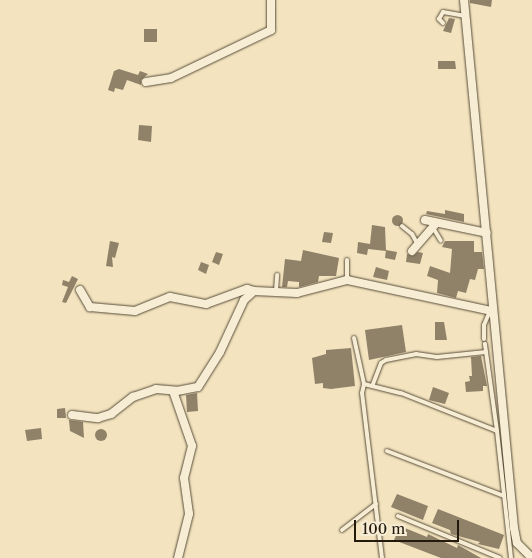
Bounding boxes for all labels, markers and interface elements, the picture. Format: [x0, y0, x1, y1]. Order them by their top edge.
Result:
scale bar [357, 510, 462, 542]
text: 100 m [362, 519, 405, 538]

